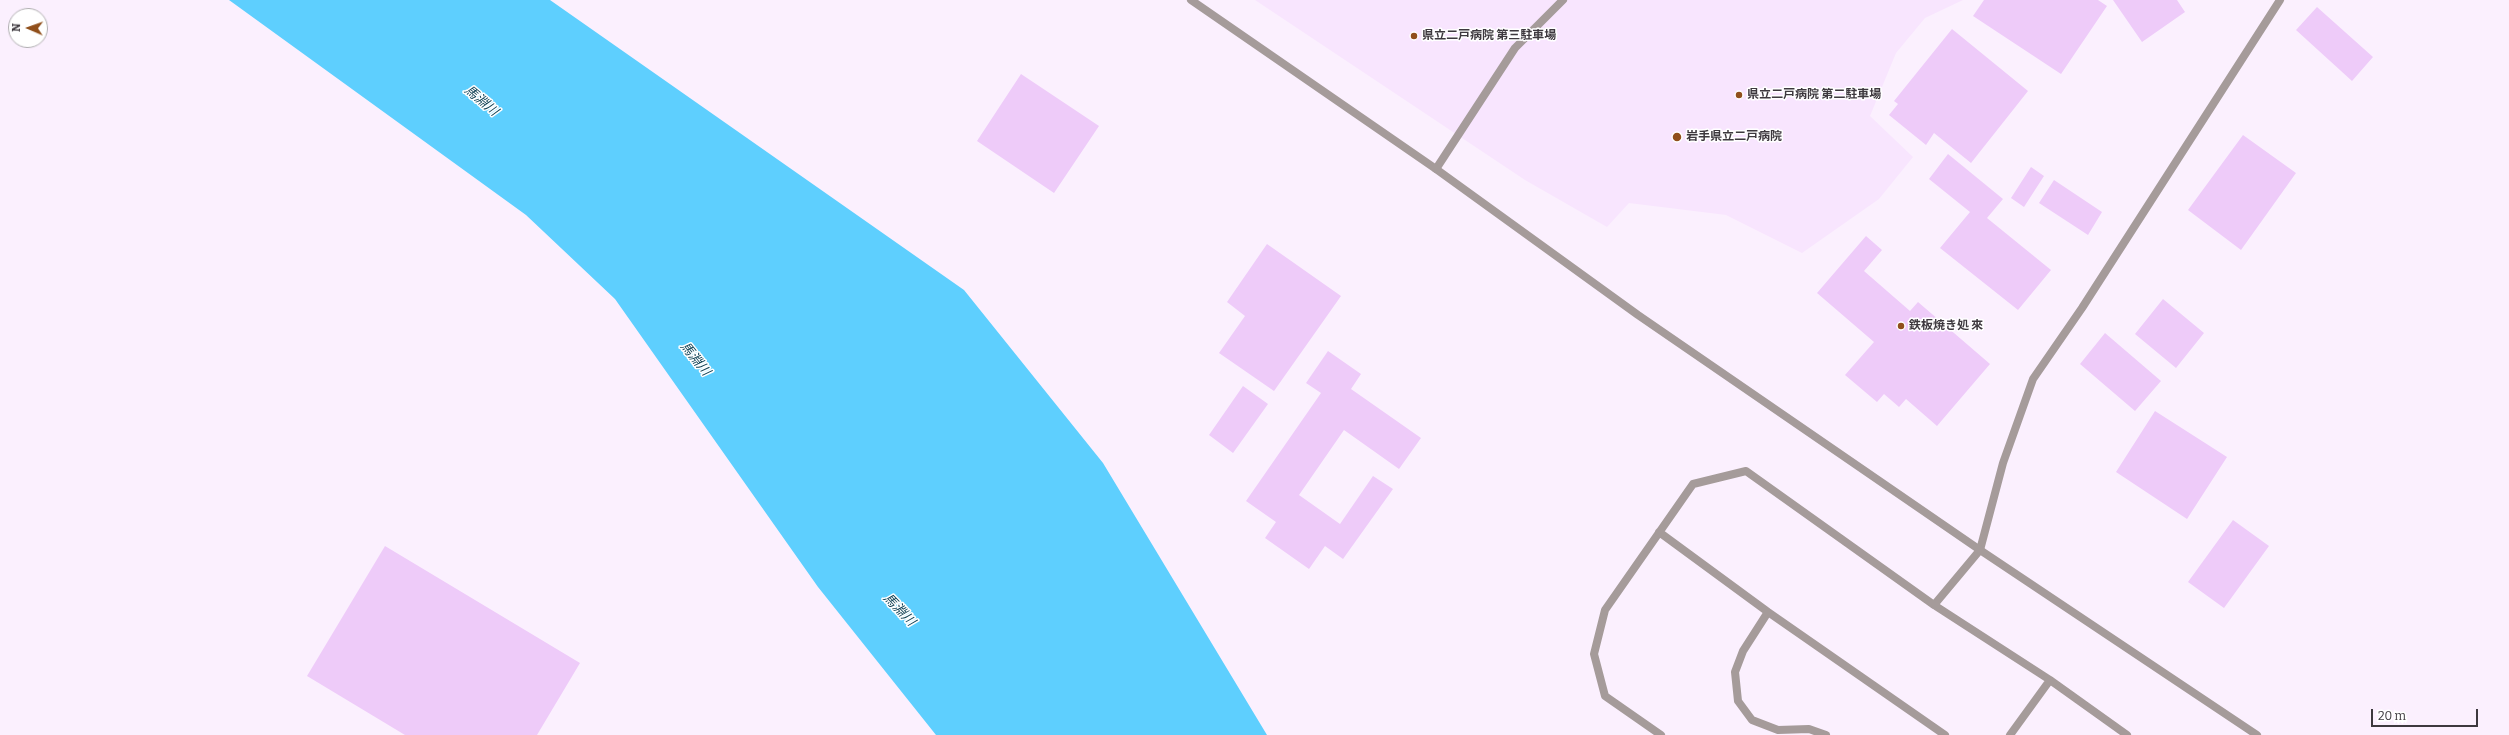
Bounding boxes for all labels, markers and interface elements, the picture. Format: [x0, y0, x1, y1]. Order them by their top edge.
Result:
north arrow [8, 8, 48, 48]
text: N [10, 23, 23, 32]
place label: 県立二戸病院 第三駐車場 [1422, 29, 1556, 43]
marker: 県立二戸病院 第三駐車場 [1409, 31, 1419, 41]
water label: 馬淵川 [461, 82, 501, 120]
place label: 県立二戸病院 第二駐車場 [1747, 88, 1881, 102]
marker: 県立二戸病院 第二駐車場 [1734, 90, 1744, 100]
place label: 岩手県立二戸病院 [1686, 130, 1782, 144]
marker: 岩手県立二戸病院 [1671, 131, 1683, 143]
place label: 鉄板焼き処 來 [1909, 319, 1983, 333]
marker: 鉄板焼き処 來 [1896, 321, 1906, 331]
water label: 馬淵川 [677, 339, 713, 379]
water label: 馬淵川 [880, 591, 918, 629]
scale bar [2373, 701, 2480, 727]
text: 20 m [2378, 709, 2406, 723]

